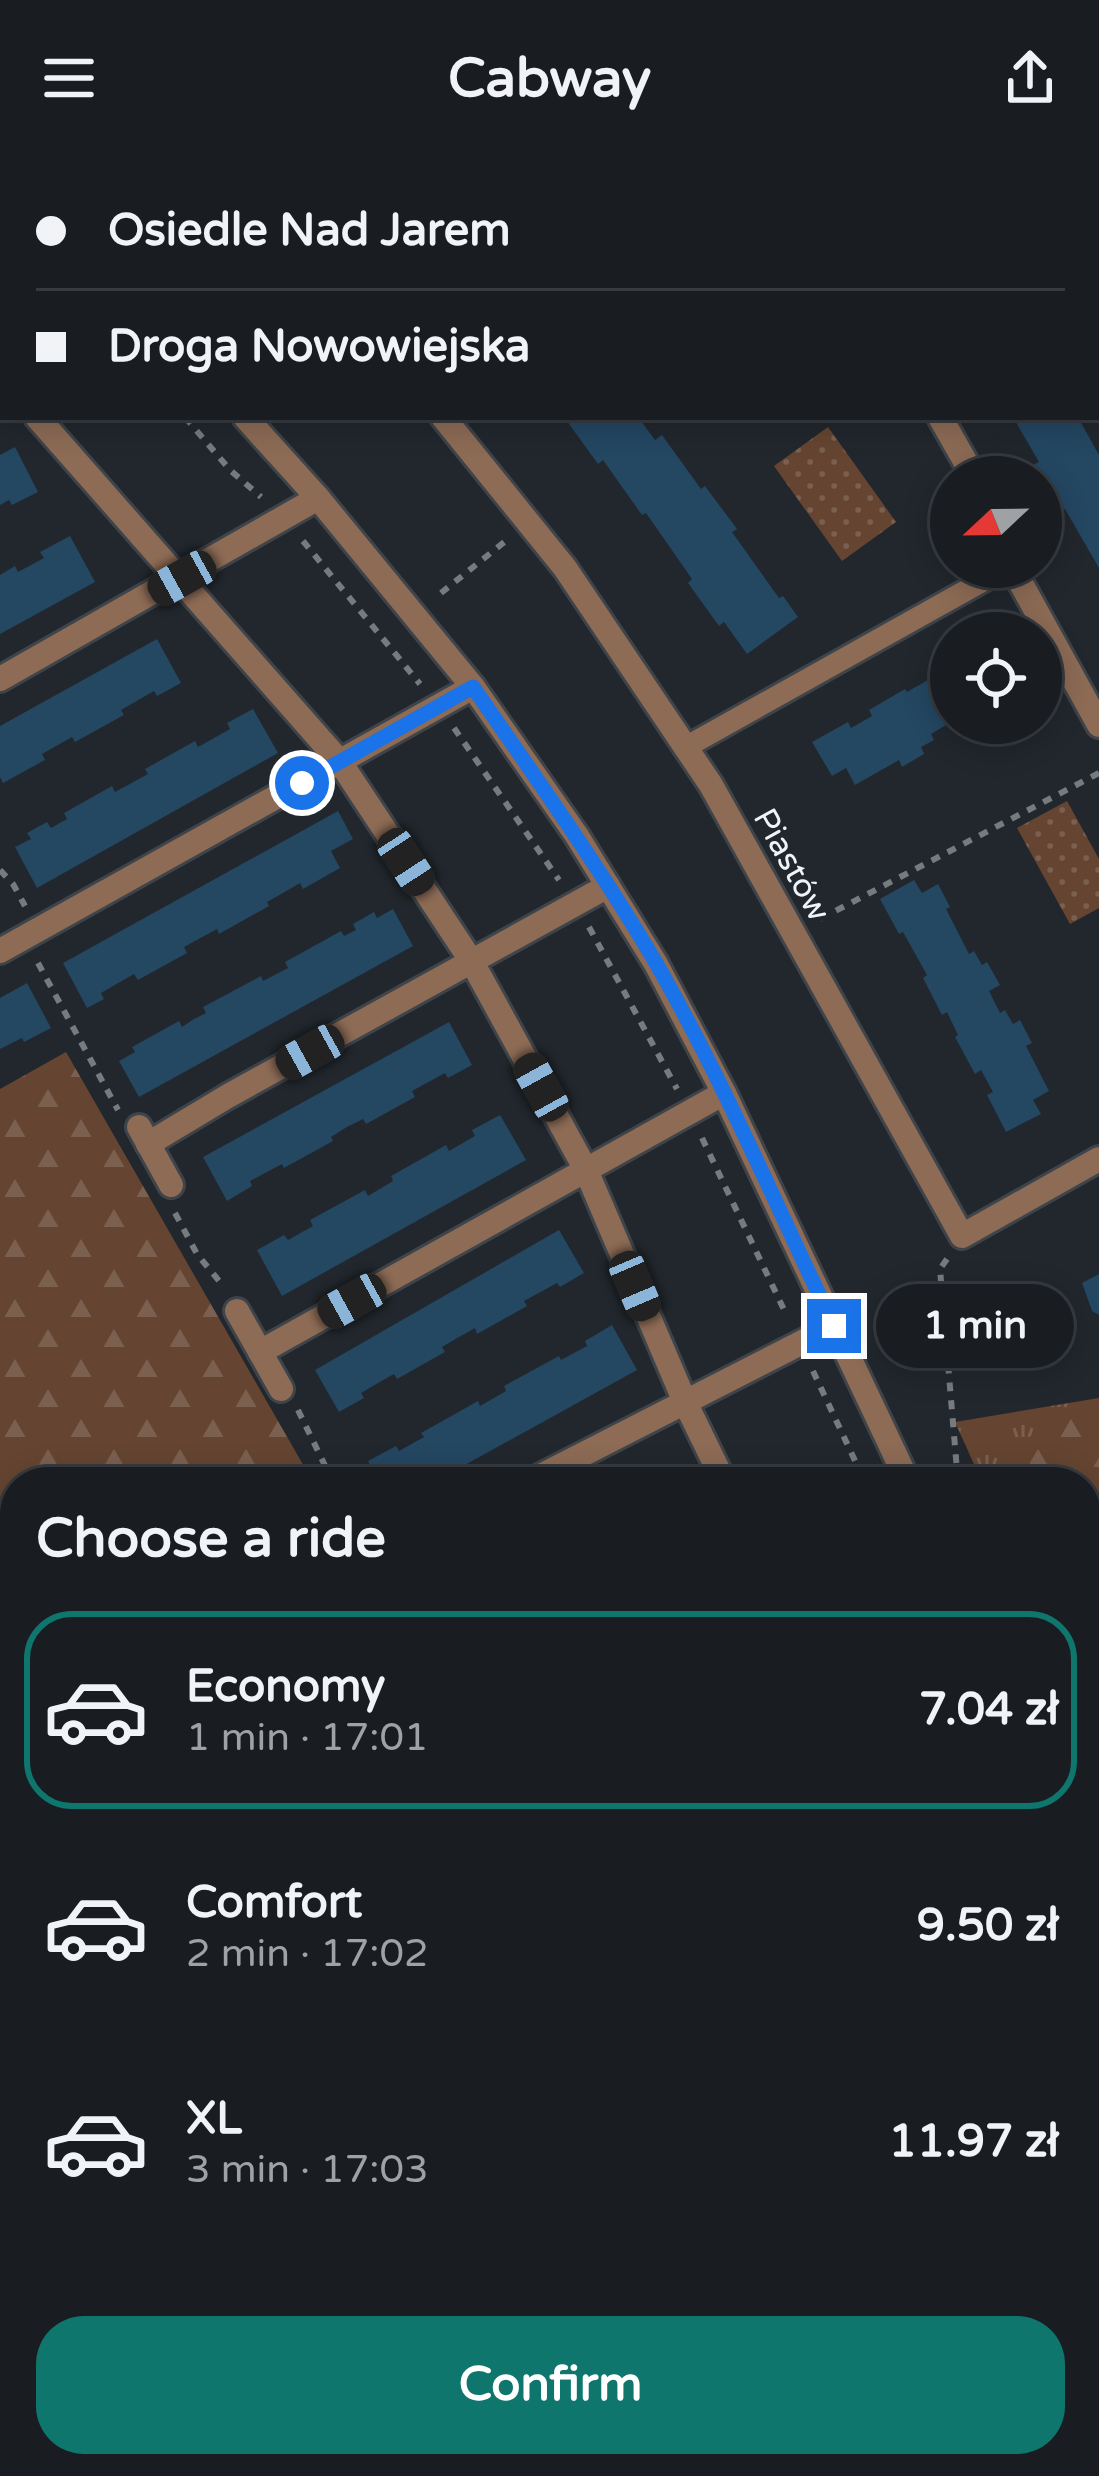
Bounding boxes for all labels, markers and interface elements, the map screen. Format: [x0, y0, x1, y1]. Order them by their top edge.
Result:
icon: menu [36, 45, 102, 111]
icon: share [997, 45, 1063, 111]
text: Cabway [448, 46, 651, 111]
text: Osiedle Nad Jarem [108, 204, 510, 258]
text: Droga Nowowiejska [108, 320, 530, 374]
north arrow [930, 456, 1062, 588]
map controls [930, 456, 1062, 744]
car [142, 545, 222, 611]
button: locate [930, 612, 1062, 744]
route start [275, 756, 329, 810]
street label: Piastów [745, 802, 838, 928]
car [371, 822, 441, 902]
car [270, 1019, 350, 1085]
car [508, 1047, 574, 1127]
car [604, 1246, 666, 1326]
car [312, 1268, 392, 1334]
callout: 1 min [876, 1284, 1074, 1368]
route end [807, 1299, 861, 1353]
text: 1 min [923, 1302, 1027, 1349]
text: Choose a ride [36, 1506, 386, 1571]
icon: car [42, 1656, 150, 1764]
text: Economy [186, 1660, 385, 1714]
text: 7.04 zł [919, 1683, 1059, 1737]
text: 1 min · 17:01 [186, 1714, 428, 1761]
icon: car [42, 1872, 150, 1980]
text: Comfort [186, 1876, 362, 1930]
text: 9.50 zł [917, 1899, 1059, 1953]
text: 2 min · 17:02 [186, 1930, 428, 1977]
icon: car [42, 2088, 150, 2196]
text: XL [186, 2092, 242, 2146]
text: 11.97 zł [888, 2115, 1059, 2169]
text: 3 min · 17:03 [186, 2146, 428, 2193]
button: Confirm [36, 2316, 1065, 2454]

